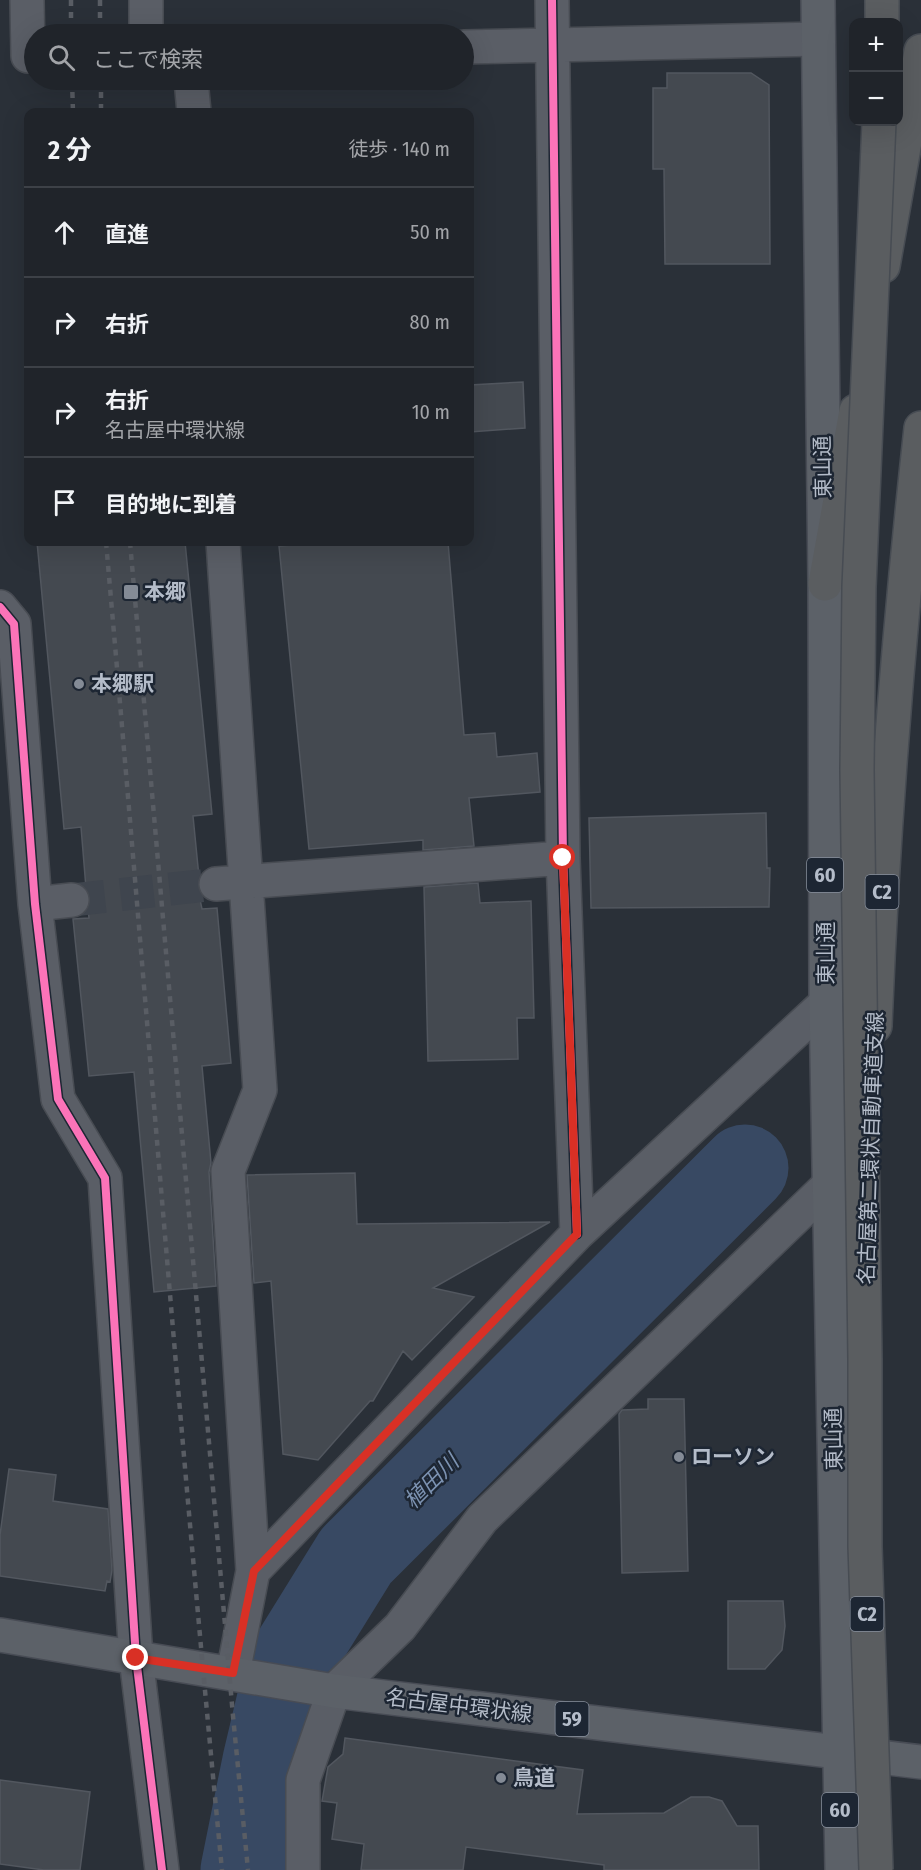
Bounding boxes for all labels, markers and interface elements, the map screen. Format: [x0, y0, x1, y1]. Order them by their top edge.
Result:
map controls [849, 18, 903, 126]
button: + [849, 18, 903, 72]
search box [24, 24, 474, 90]
icon: search [45, 41, 78, 74]
text: ここで検索 [93, 46, 203, 73]
button: − [849, 72, 903, 126]
text: 2 分 [48, 135, 91, 166]
text: 徒歩 · 140 m [348, 137, 450, 161]
icon: ahead [48, 216, 81, 249]
text: 50 m [410, 220, 450, 244]
text: 直進 [105, 221, 149, 248]
icon: right [48, 306, 81, 339]
text: 80 m [410, 310, 450, 334]
text: 右折 [105, 311, 149, 338]
text: 右折 [105, 387, 149, 414]
icon: right [48, 396, 81, 429]
text: 10 m [412, 400, 450, 424]
text: 名古屋中環状線 [105, 418, 245, 442]
street label: 東山通 [809, 435, 837, 499]
icon: arrive [48, 486, 81, 519]
text: 目的地に到着 [105, 491, 237, 518]
place label: 本郷 [144, 579, 186, 605]
marker: 本郷 [122, 583, 140, 601]
place label: 本郷駅 [91, 671, 154, 697]
marker: 本郷駅 [72, 677, 86, 691]
route start [549, 844, 575, 870]
road number: 60 [807, 858, 843, 892]
road number: C2 [866, 875, 898, 909]
street label: 東山通 [813, 922, 839, 985]
street label: 名古屋第二環状自動車道支線 [853, 1011, 889, 1285]
street label: 東山通 [820, 1407, 848, 1471]
place label: ローソン [691, 1444, 775, 1470]
water label: 植田川 [398, 1447, 466, 1514]
marker: ローソン [672, 1450, 686, 1464]
road number: C2 [850, 1597, 884, 1631]
route end [122, 1644, 148, 1670]
street label: 名古屋中環状線 [384, 1684, 534, 1728]
road number: 59 [556, 1702, 588, 1736]
place label: 鳥道 [513, 1765, 555, 1791]
marker: 鳥道 [494, 1771, 508, 1785]
road number: 60 [822, 1793, 858, 1827]

